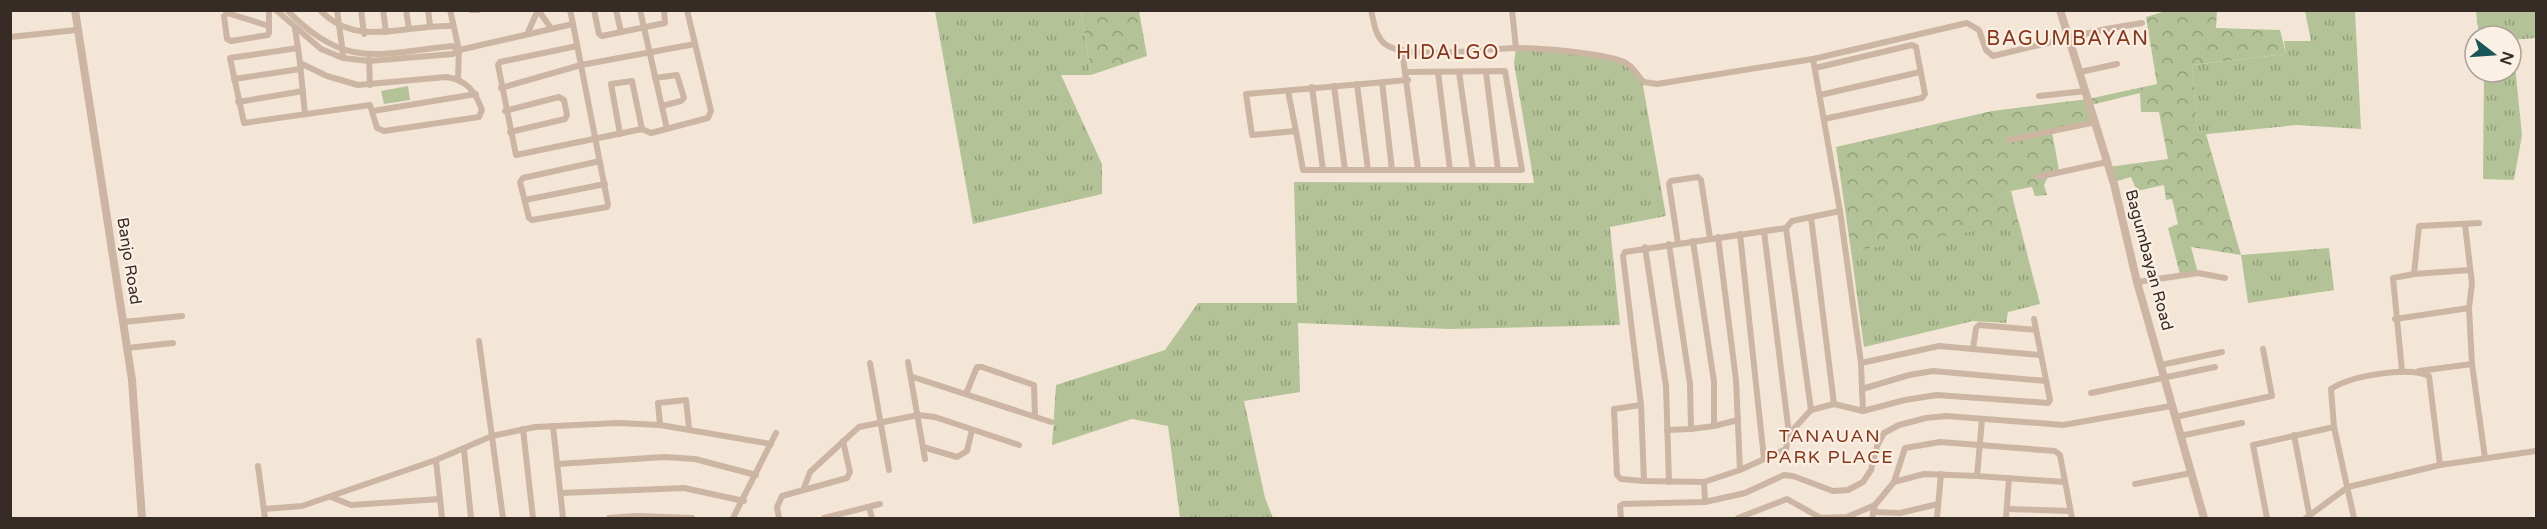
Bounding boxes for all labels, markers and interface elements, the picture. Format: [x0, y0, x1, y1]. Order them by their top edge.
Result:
north arrow [2463, 24, 2523, 84]
district label: BAGUMBAYAN [1986, 27, 2150, 51]
district label: HIDALGO [1396, 41, 1500, 65]
text: N [2495, 49, 2518, 67]
street label: Bagumbayan Road [2121, 187, 2177, 333]
street label: Banjo Road [112, 216, 146, 306]
district label: TANAUAN PARK PLACE [1766, 425, 1894, 468]

